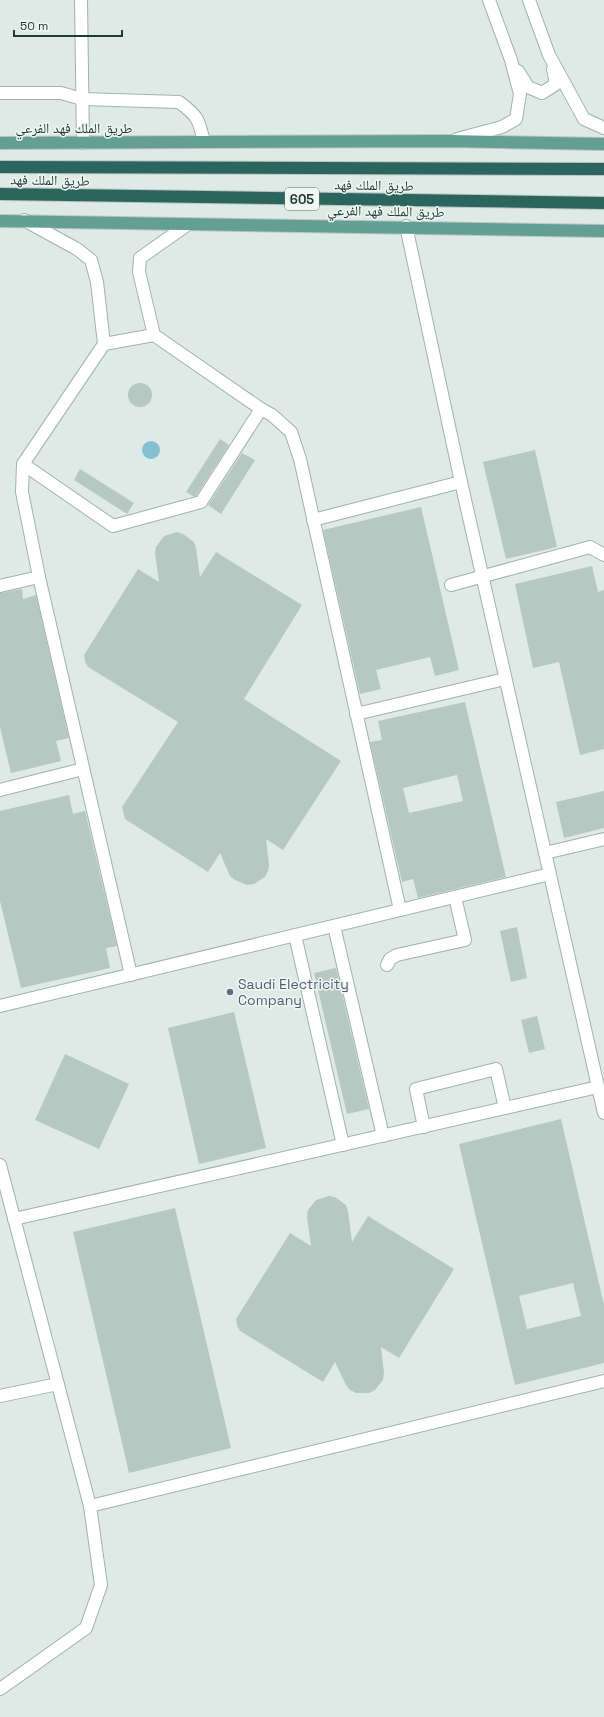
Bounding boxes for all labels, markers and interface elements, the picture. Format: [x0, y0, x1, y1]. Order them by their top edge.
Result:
scale bar [14, 12, 122, 38]
text: 50 m [20, 18, 48, 34]
street label: طريق الملك فهد الفرعي [15, 119, 133, 140]
street label: طريق الملك فهد [10, 170, 90, 191]
street label: طريق الملك فهد [334, 175, 414, 196]
road number: 605 [285, 188, 319, 210]
street label: طريق الملك فهد الفرعي [327, 201, 445, 224]
place label: Saudi Electricity Company [238, 975, 349, 1009]
marker: Saudi Electricity Company [225, 987, 235, 997]

